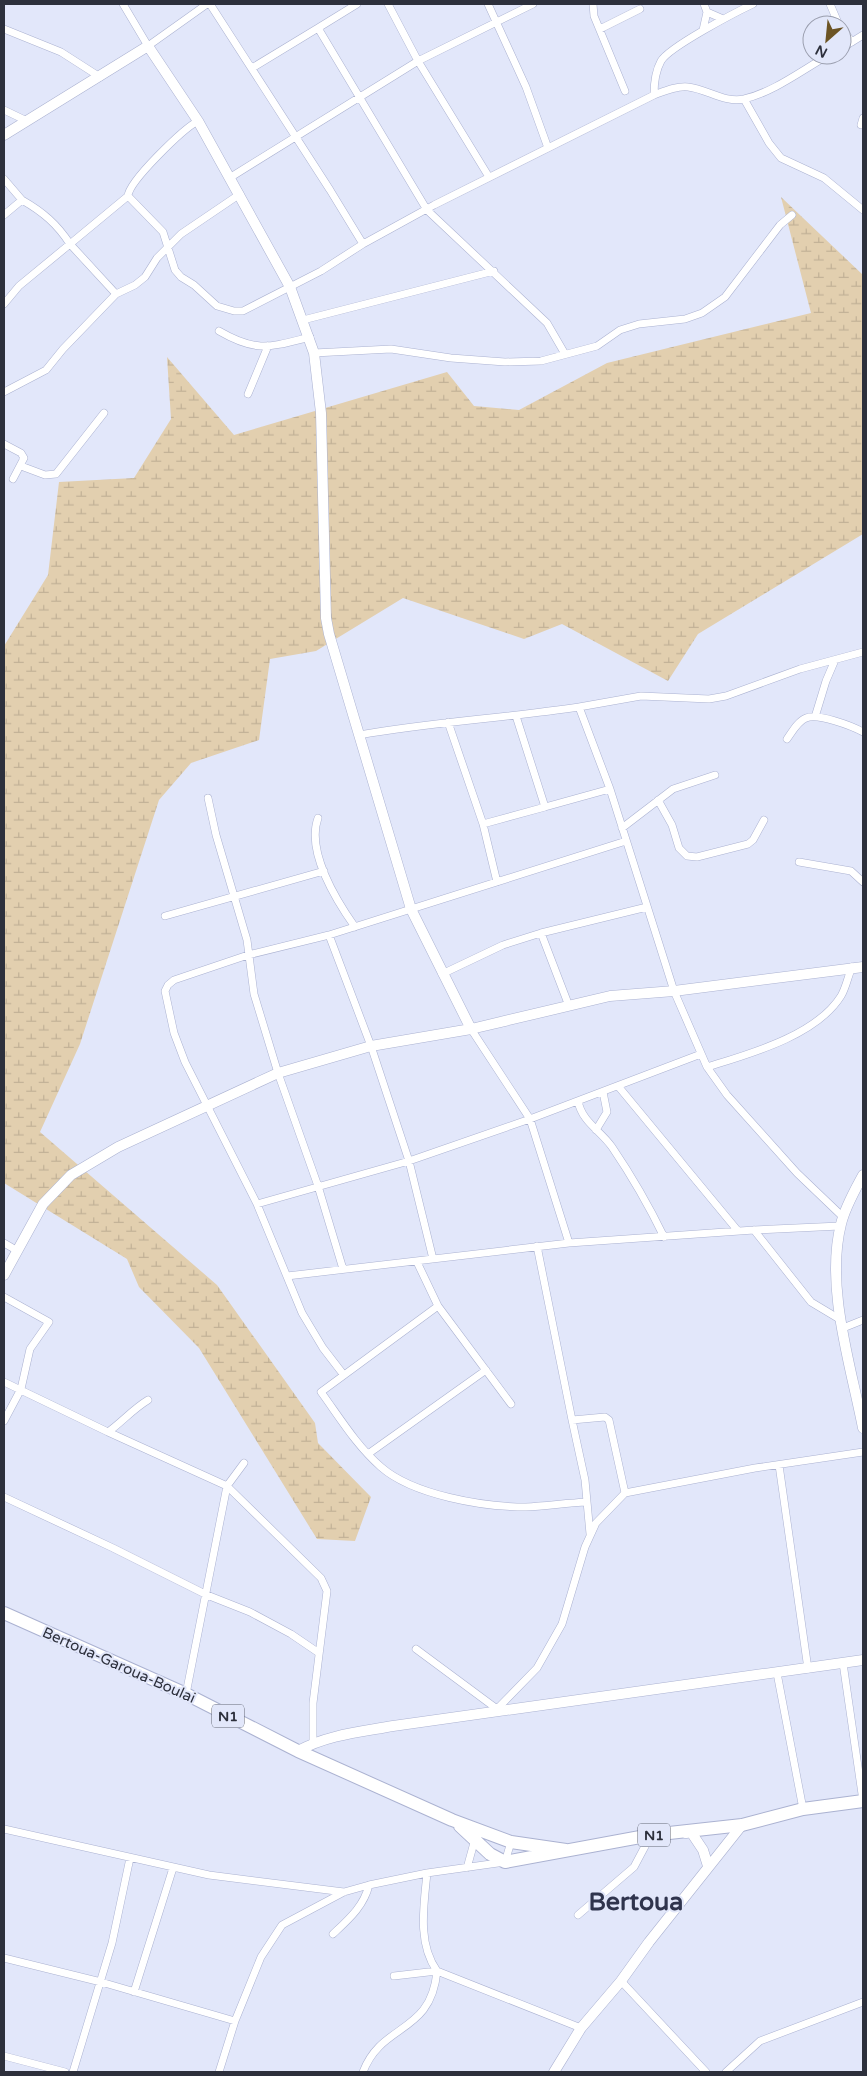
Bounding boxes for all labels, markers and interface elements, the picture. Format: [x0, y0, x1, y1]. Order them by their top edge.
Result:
north arrow [802, 15, 852, 65]
text: N [812, 41, 830, 61]
street label: Bertoua-Garoua-Boulai [40, 1623, 198, 1707]
road number: N1 [212, 1704, 244, 1728]
road number: N1 [638, 1824, 670, 1846]
district label: Bertoua [589, 1887, 683, 1917]

